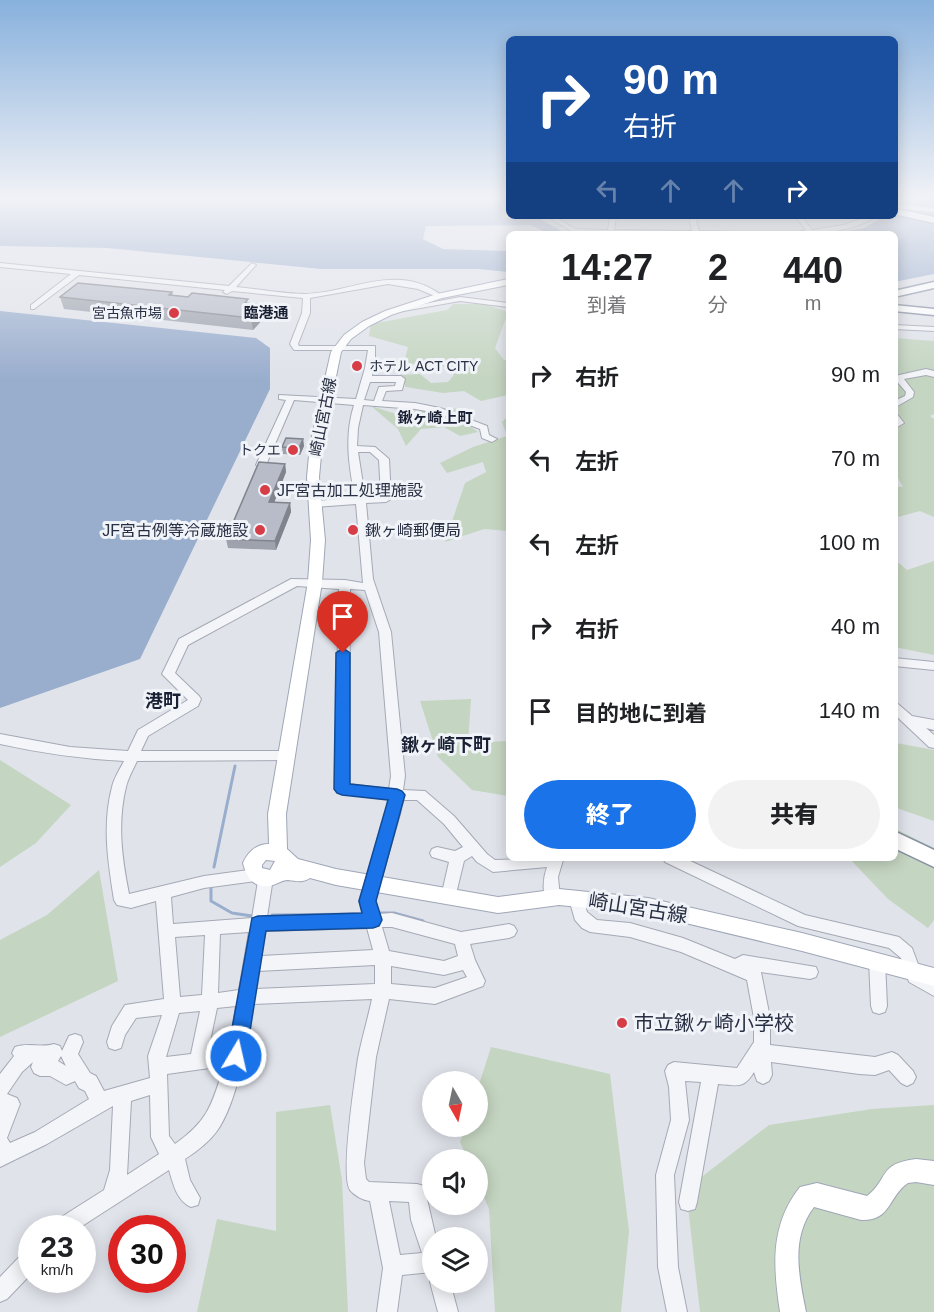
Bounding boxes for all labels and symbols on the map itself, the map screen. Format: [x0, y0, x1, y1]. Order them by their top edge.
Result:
district label: 臨港通 [243, 304, 289, 321]
place label: 宮古魚市場 [92, 305, 162, 321]
marker: 宮古魚市場 [167, 306, 181, 320]
place label: ホテル ACT CITY [369, 358, 479, 374]
marker: ホテル ACT CITY [350, 359, 364, 373]
street label: 崎山宮古線 [307, 376, 339, 458]
district label: 鍬ヶ崎上町 [397, 409, 473, 426]
place label: トクエ [239, 442, 281, 458]
marker: トクエ [286, 443, 300, 457]
place label: JF宮古加工処理施設 [277, 482, 423, 499]
marker: JF宮古加工処理施設 [258, 483, 272, 497]
place label: JF宮古例等冷蔵施設 [102, 522, 248, 539]
place label: 鍬ヶ崎郵便局 [365, 522, 461, 539]
marker: JF宮古例等冷蔵施設 [253, 523, 267, 537]
marker: 鍬ヶ崎郵便局 [346, 523, 360, 537]
pin [317, 591, 368, 653]
district label: 港町 [145, 691, 181, 711]
district label: 鍬ヶ崎下町 [401, 735, 491, 755]
street label: 崎山宮古線 [587, 889, 689, 927]
place label: 市立鍬ヶ崎小学校 [634, 1012, 794, 1034]
marker: 市立鍬ヶ崎小学校 [615, 1016, 629, 1030]
position arrow [204, 1024, 268, 1088]
north arrow [422, 1071, 488, 1137]
speed limit sign: 30 [108, 1215, 186, 1293]

